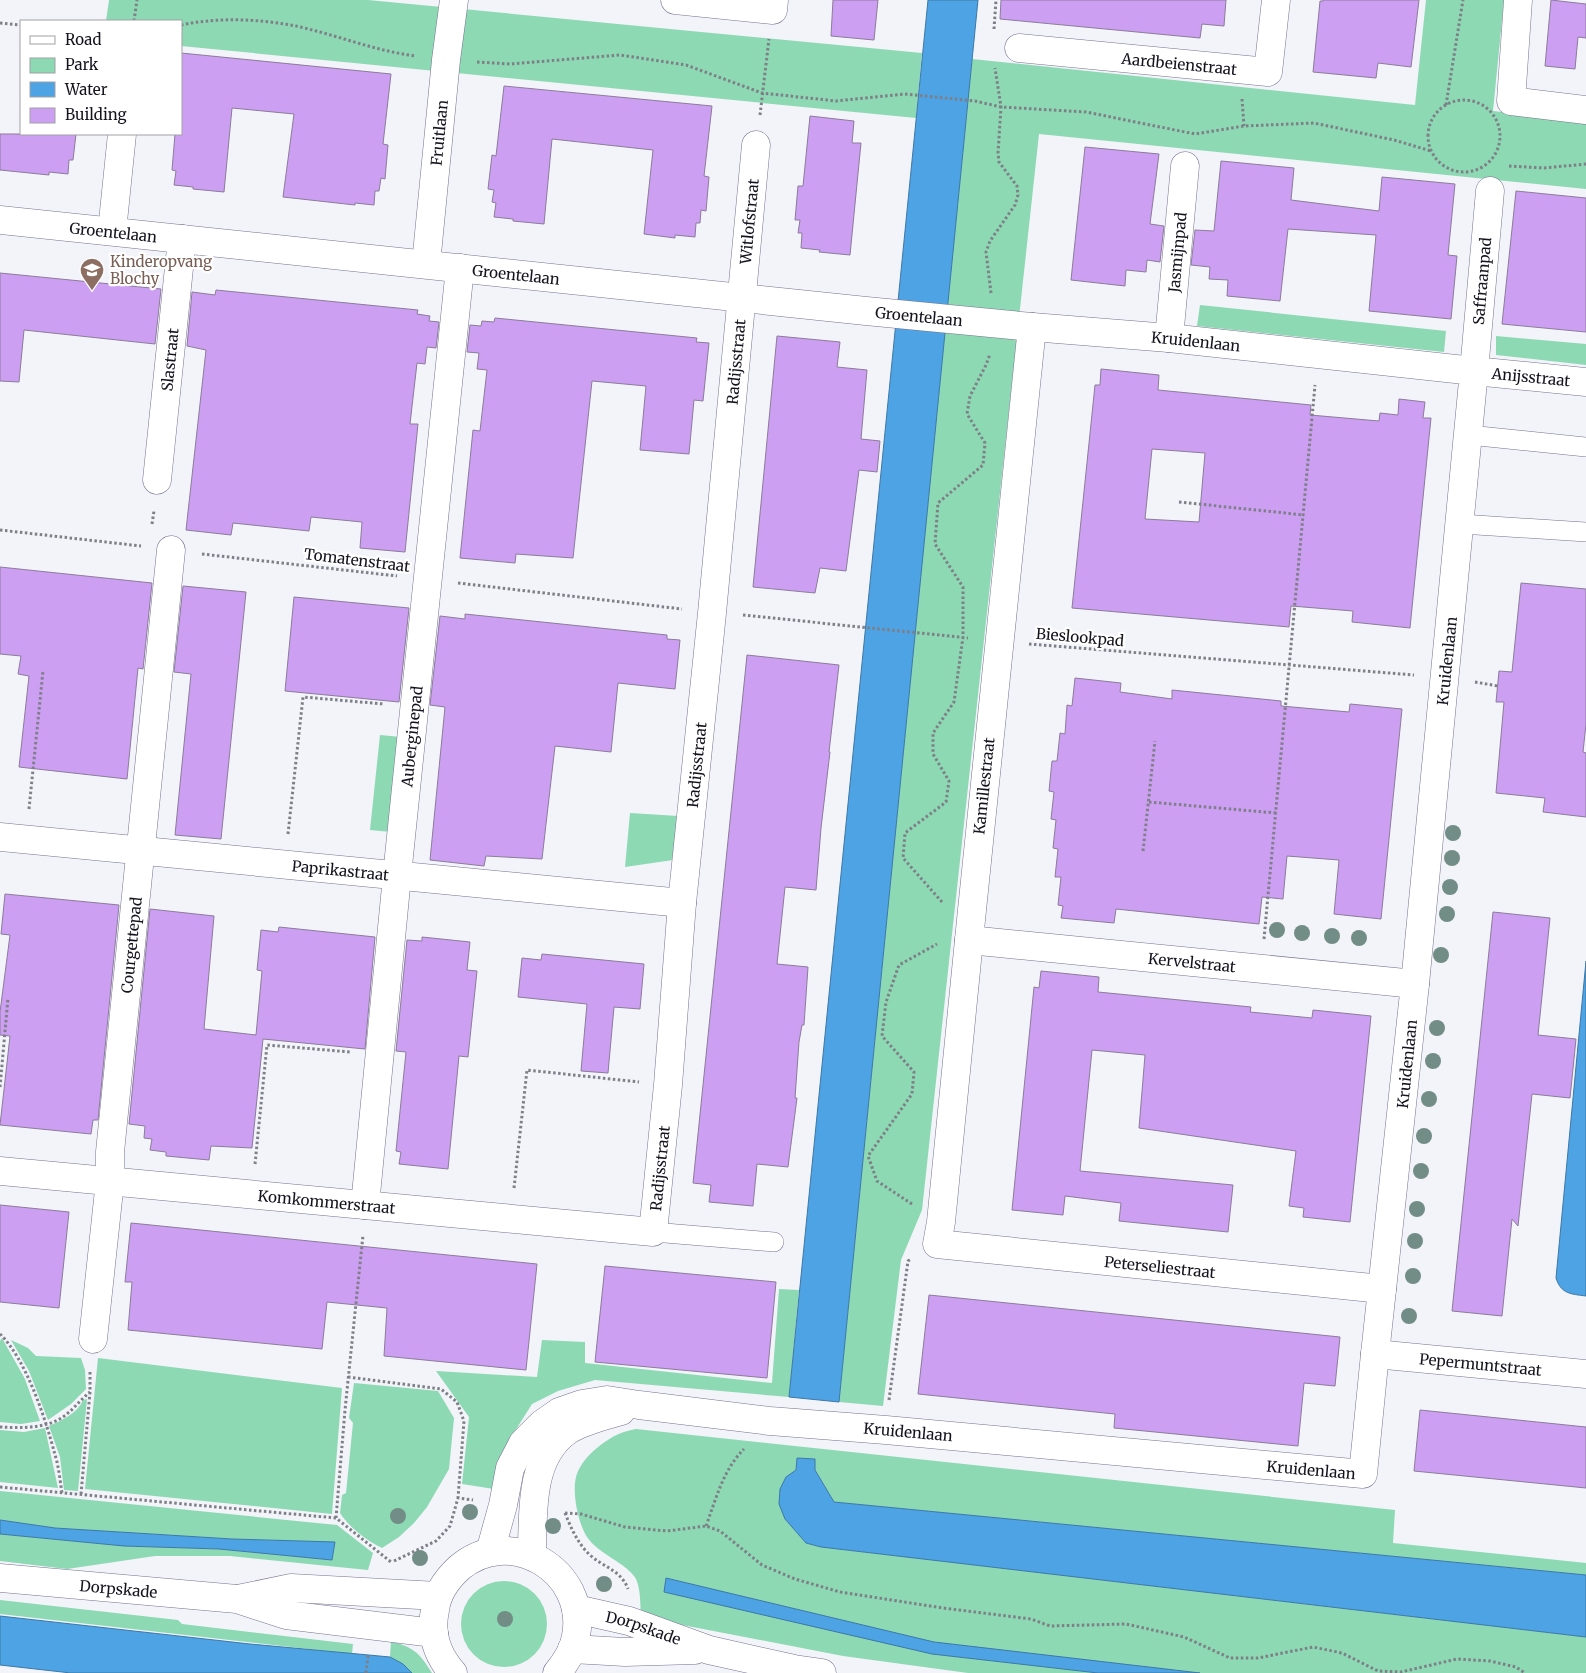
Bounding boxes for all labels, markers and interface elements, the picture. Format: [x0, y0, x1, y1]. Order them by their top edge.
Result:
legend [20, 20, 182, 135]
text: Road [65, 30, 101, 49]
street label: Aardbeienstraat [1120, 48, 1238, 78]
text: Park [65, 55, 99, 74]
text: Water [64, 80, 108, 99]
street label: Fruitlaan [426, 99, 452, 167]
text: Building [65, 105, 127, 124]
street label: Witlofstraat [735, 178, 762, 266]
street label: Jasmijnpad [1164, 211, 1190, 294]
street label: Groentelaan [69, 218, 158, 246]
street label: Saffraanpad [1469, 236, 1495, 326]
place label: Kinderopvang Blochy [110, 252, 212, 288]
school or university icon: Kinderopvang Blochy [79, 257, 105, 291]
street label: Groentelaan [471, 260, 561, 288]
street label: Groentelaan [874, 302, 964, 330]
street label: Radijsstraat [722, 318, 749, 405]
street label: Slastraat [157, 327, 182, 392]
street label: Kruidenlaan [1151, 327, 1241, 355]
street label: Anijsstraat [1490, 363, 1571, 390]
street label: Tomatenstraat [303, 544, 411, 576]
street label: Kruidenlaan [1433, 616, 1461, 706]
street label: Bieslookpad [1035, 624, 1125, 650]
street label: Auberginepad [397, 685, 426, 789]
street label: Radijsstraat [682, 721, 710, 809]
street label: Kamillestraat [969, 736, 999, 836]
street label: Paprikastraat [291, 856, 390, 884]
street label: Courgettepad [117, 896, 145, 994]
street label: Kervelstraat [1147, 948, 1237, 976]
street label: Kruidenlaan [1393, 1019, 1421, 1109]
street label: Radijsstraat [646, 1124, 673, 1212]
street label: Komkommerstraat [257, 1186, 396, 1217]
street label: Peterseliestraat [1103, 1251, 1217, 1282]
street label: Pepermuntstraat [1418, 1349, 1543, 1379]
street label: Kruidenlaan [863, 1419, 953, 1445]
street label: Kruidenlaan [1266, 1457, 1356, 1483]
street label: Dorpskade [79, 1576, 158, 1601]
street label: Dorpskade [604, 1607, 684, 1649]

